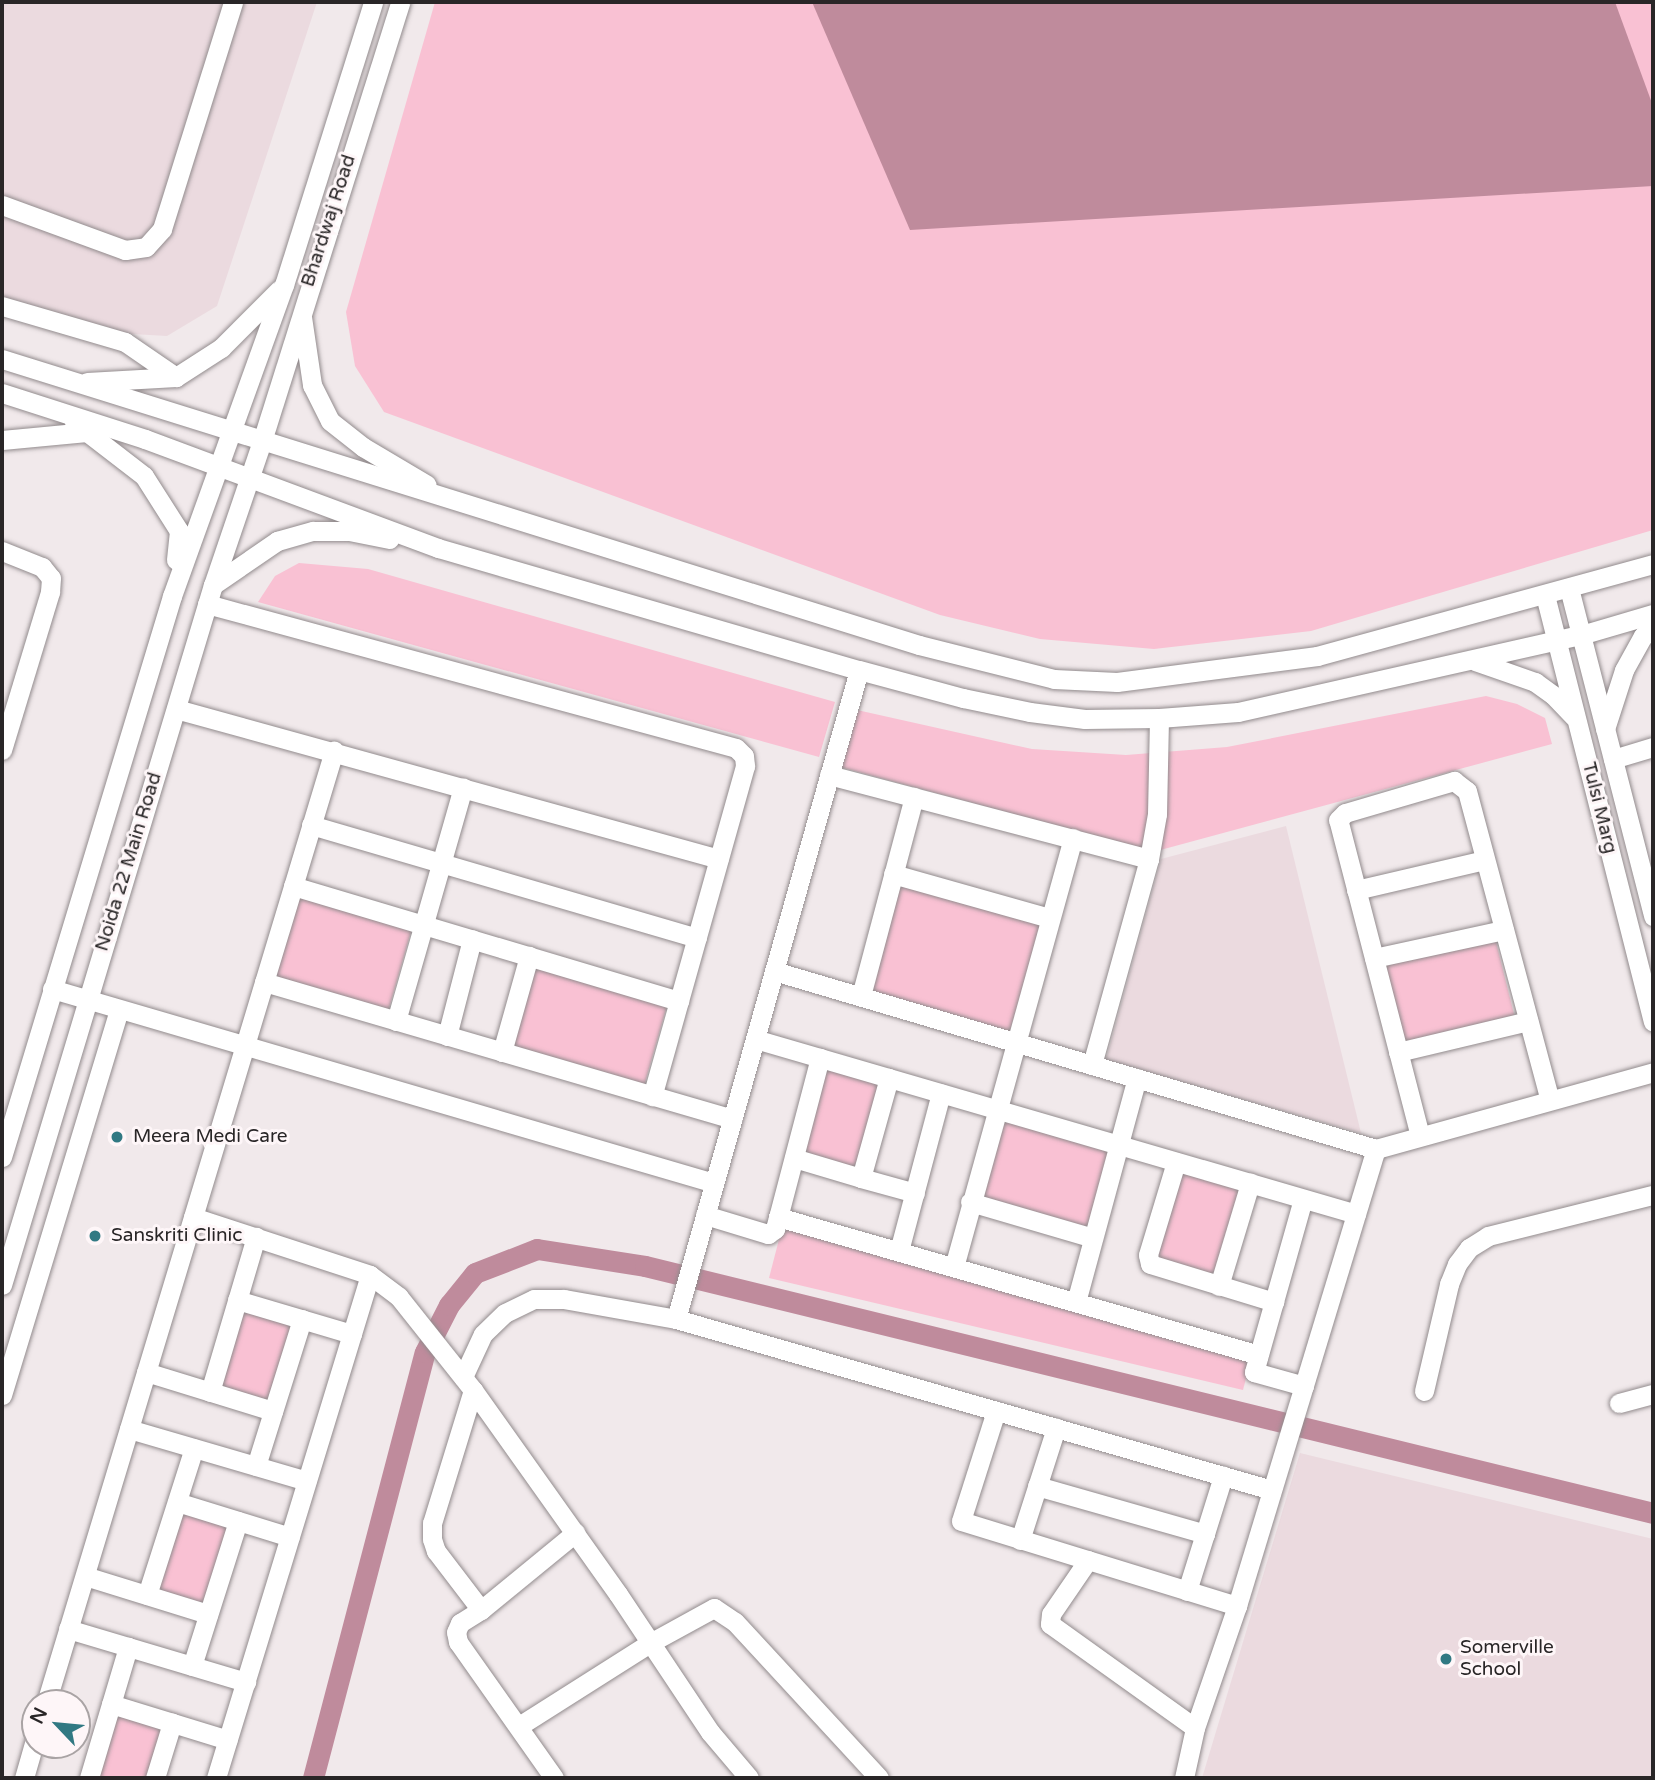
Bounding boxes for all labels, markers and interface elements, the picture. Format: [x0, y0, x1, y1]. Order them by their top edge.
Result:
street label: Bhardwaj Road [297, 152, 361, 290]
street label: Tulsi Marg [1577, 760, 1621, 856]
street label: Noida 22 Main Road [91, 770, 167, 954]
place label: Meera Medi Care [133, 1126, 288, 1148]
marker: Meera Medi Care [107, 1127, 127, 1147]
place label: Sanskriti Clinic [111, 1225, 242, 1247]
marker: Sanskriti Clinic [85, 1226, 105, 1246]
place label: Somerville School [1460, 1637, 1554, 1681]
marker: Somerville School [1438, 1651, 1454, 1667]
north arrow [21, 1689, 91, 1759]
text: N [26, 1704, 52, 1727]

